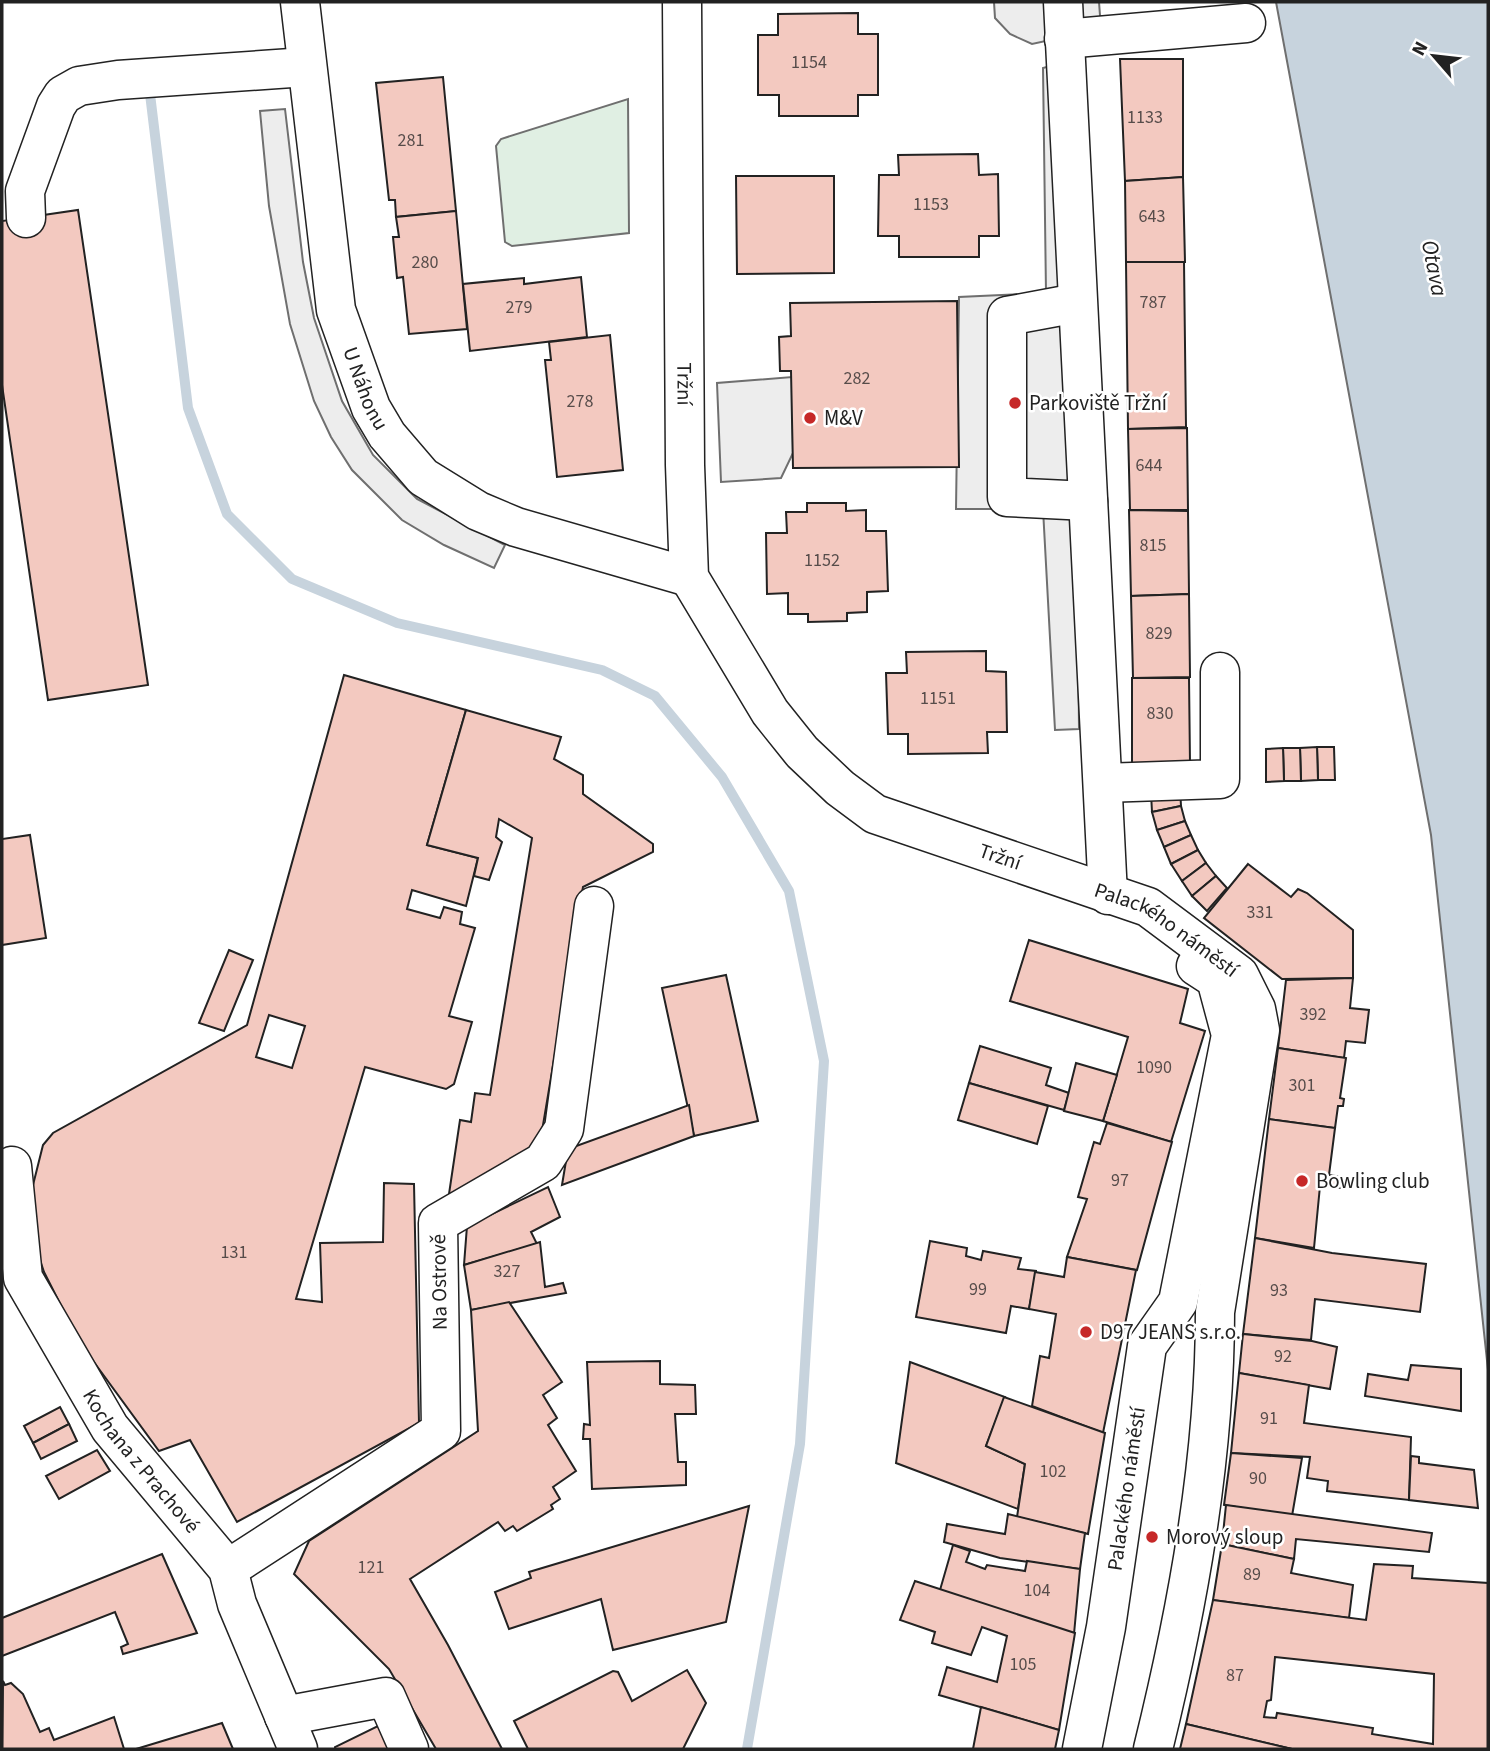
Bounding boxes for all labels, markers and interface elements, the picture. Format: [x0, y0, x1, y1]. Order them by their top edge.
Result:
north arrow [1399, 21, 1469, 91]
text: N [1405, 37, 1435, 61]
house number: 1154 [791, 50, 827, 75]
house number: 1133 [1127, 105, 1163, 130]
house number: 281 [398, 128, 424, 153]
house number: 1153 [913, 192, 949, 217]
house number: 643 [1139, 204, 1165, 229]
water label: Otava [1413, 237, 1456, 299]
house number: 280 [412, 250, 438, 275]
house number: 787 [1140, 290, 1166, 315]
house number: 279 [506, 295, 532, 320]
street label: U Náhonu [335, 343, 396, 436]
street label: Tržní [669, 362, 700, 406]
house number: 282 [844, 366, 870, 391]
place label: Parkoviště Tržní [1029, 388, 1168, 418]
house number: 278 [567, 389, 593, 414]
marker: Parkoviště Tržní [1007, 395, 1023, 411]
place label: M&V [824, 403, 863, 433]
marker: M&V [802, 410, 818, 426]
house number: 644 [1136, 453, 1162, 478]
house number: 815 [1140, 533, 1166, 558]
house number: 1152 [804, 548, 840, 573]
house number: 829 [1146, 621, 1172, 646]
house number: 1151 [920, 686, 956, 711]
house number: 830 [1147, 701, 1173, 726]
street label: Tržní [975, 836, 1026, 878]
street label: Palackého náměstí [1090, 875, 1245, 985]
house number: 331 [1247, 900, 1273, 925]
house number: 392 [1300, 1002, 1326, 1027]
house number: 1090 [1136, 1055, 1172, 1080]
house number: 301 [1289, 1073, 1315, 1098]
place label: Bowling club [1316, 1166, 1430, 1196]
house number: 97 [1111, 1168, 1129, 1193]
marker: Bowling club [1294, 1173, 1310, 1189]
street label: Na Ostrově [423, 1234, 455, 1330]
house number: 131 [221, 1240, 247, 1265]
house number: 327 [494, 1259, 520, 1284]
house number: 99 [969, 1277, 987, 1302]
house number: 93 [1270, 1278, 1288, 1303]
place label: D97 JEANS s.r.o. [1100, 1317, 1241, 1347]
marker: D97 JEANS s.r.o. [1078, 1324, 1094, 1340]
house number: 92 [1274, 1344, 1292, 1369]
street label: Kochana z Prachové [75, 1383, 207, 1540]
street label: Palackého náměstí [1099, 1404, 1153, 1573]
house number: 91 [1260, 1406, 1278, 1431]
house number: 102 [1040, 1459, 1066, 1484]
house number: 90 [1249, 1466, 1267, 1491]
place label: Morový sloup [1166, 1522, 1283, 1552]
marker: Morový sloup [1144, 1529, 1160, 1545]
house number: 121 [358, 1555, 384, 1580]
house number: 89 [1243, 1562, 1261, 1587]
house number: 104 [1024, 1578, 1050, 1603]
house number: 105 [1010, 1652, 1036, 1677]
house number: 87 [1226, 1663, 1244, 1688]

